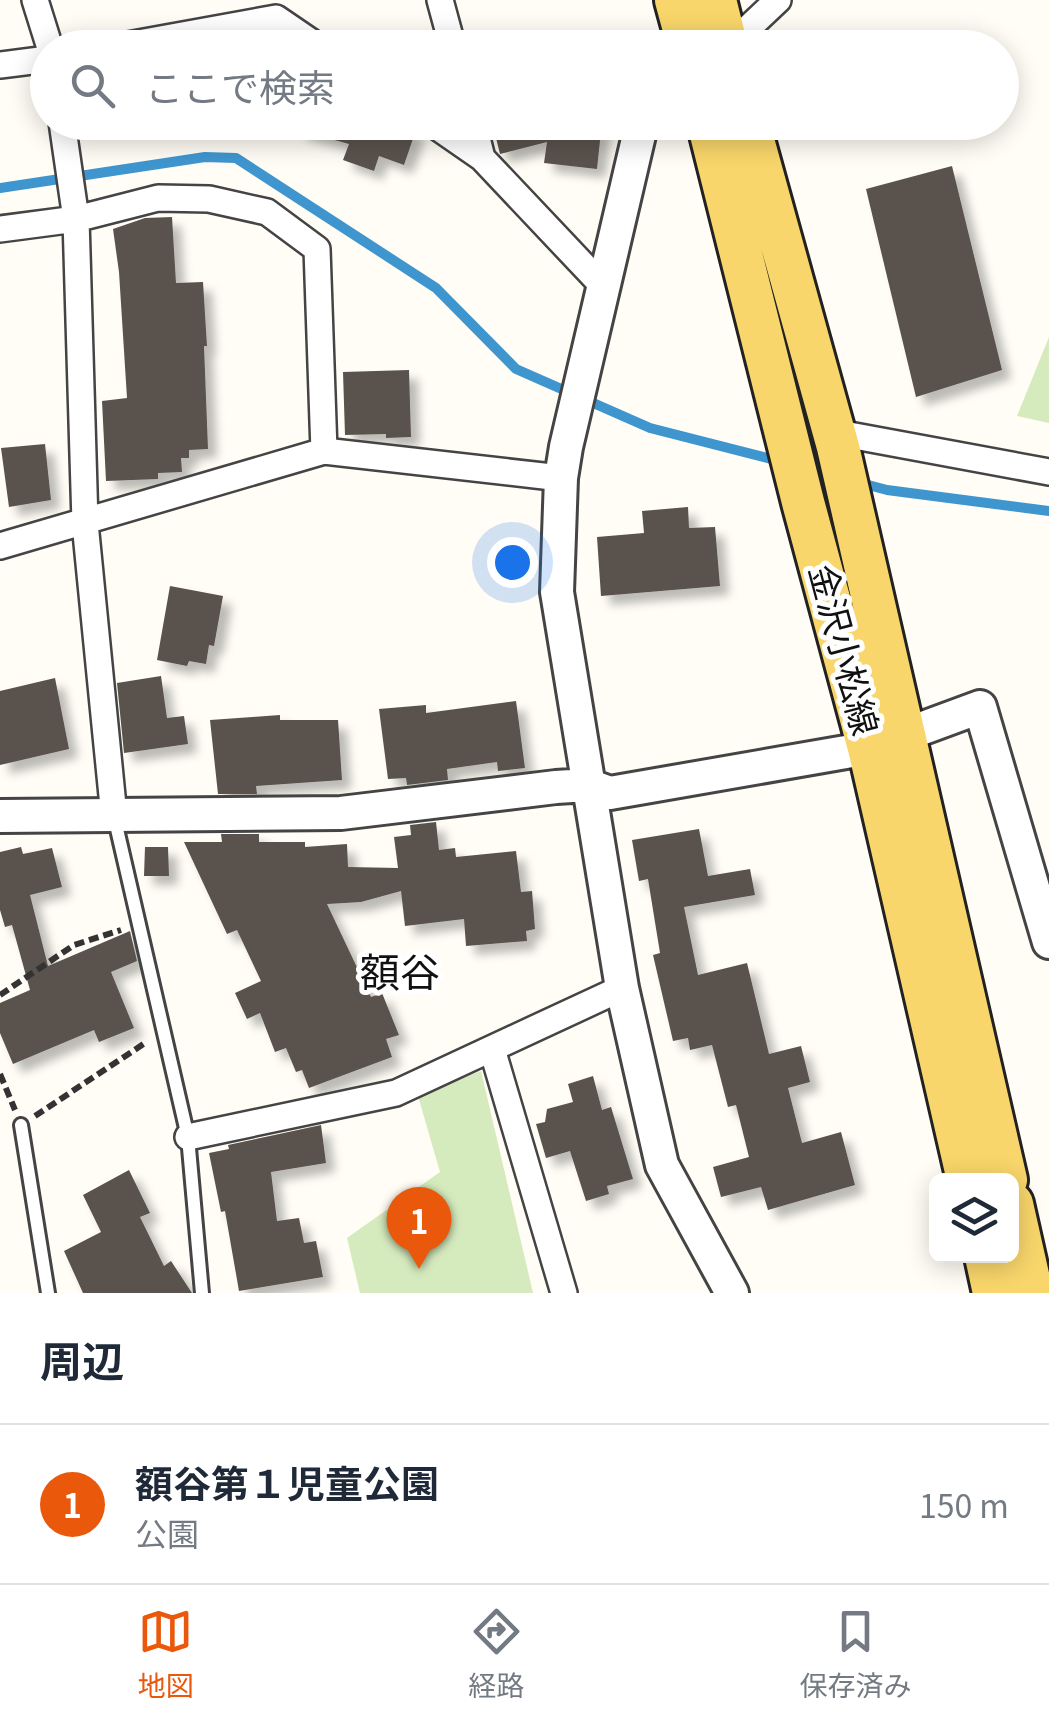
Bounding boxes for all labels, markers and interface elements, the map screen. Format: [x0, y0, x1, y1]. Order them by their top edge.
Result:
search box [30, 30, 1019, 140]
icon: search [65, 58, 120, 113]
text: ここで検索 [145, 58, 335, 113]
your location [487, 537, 538, 588]
street label: 金沢小松線 [799, 558, 894, 740]
district label: 額谷 [360, 941, 440, 999]
map controls [929, 1173, 1019, 1263]
button: layers [929, 1173, 1019, 1263]
pin: 1 [386, 1186, 452, 1269]
text: 周辺 [40, 1328, 124, 1389]
text: 額谷第１児童公園 [135, 1454, 439, 1509]
text: 1 [63, 1481, 82, 1527]
text: 150 m [919, 1481, 1009, 1527]
text: 公園 [135, 1509, 199, 1555]
tab: 地図 [137, 1604, 194, 1704]
tab: 経路 [468, 1604, 525, 1704]
tab: 保存済み [799, 1604, 912, 1704]

